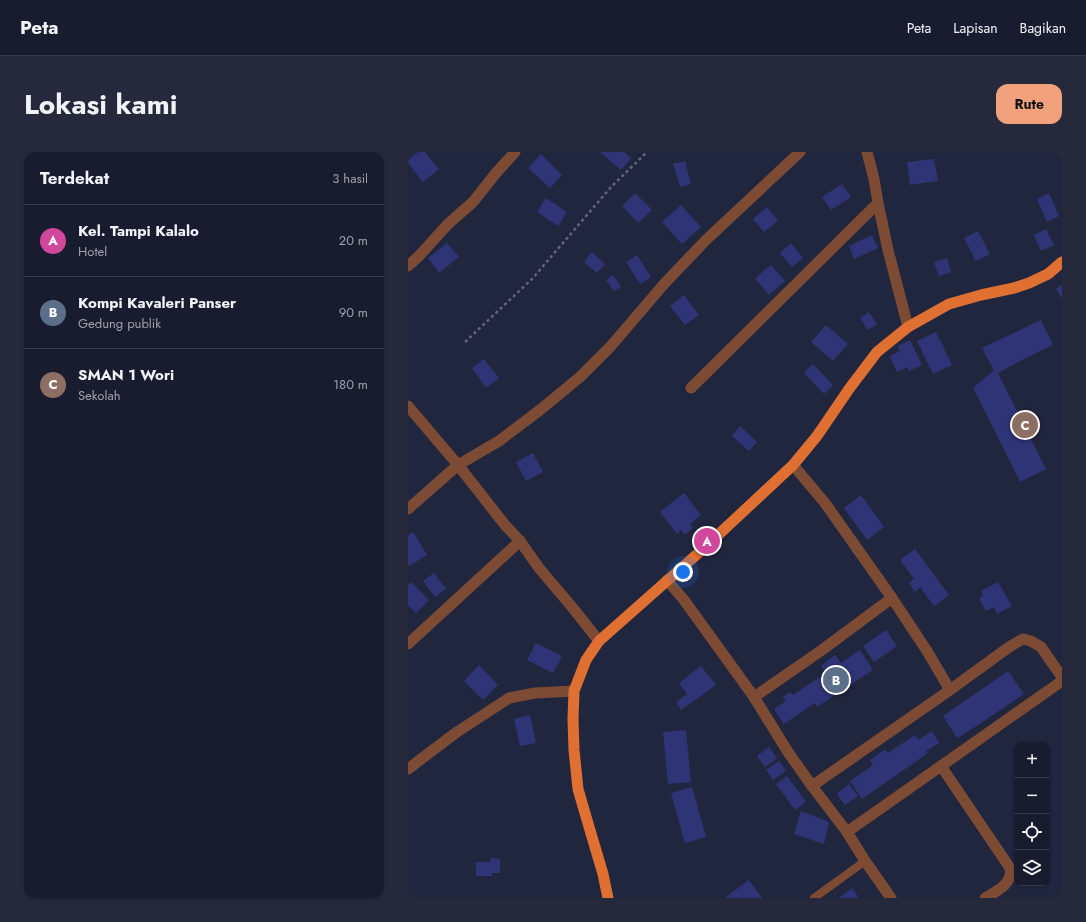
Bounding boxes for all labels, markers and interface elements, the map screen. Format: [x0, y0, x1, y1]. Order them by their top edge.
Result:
text: Peta [20, 14, 58, 41]
text: Peta [907, 18, 931, 38]
text: Lapisan [953, 18, 998, 38]
text: Bagikan [1020, 18, 1066, 38]
text: Lokasi kami [24, 84, 177, 125]
button: Rute [996, 84, 1062, 124]
text: Terdekat [40, 166, 109, 190]
text: 3 hasil [332, 169, 368, 188]
text: Kel. Tampi Kalalo [78, 220, 199, 242]
text: A [48, 231, 58, 250]
text: 20 m [339, 231, 368, 250]
text: Hotel [78, 242, 107, 261]
text: Kompi Kavaleri Panser [78, 292, 236, 314]
text: B [49, 303, 57, 322]
text: 90 m [339, 303, 368, 322]
text: Gedung publik [78, 314, 161, 333]
text: SMAN 1 Wori [78, 364, 174, 386]
text: C [48, 375, 58, 394]
text: 180 m [333, 375, 368, 394]
text: Sekolah [78, 386, 121, 405]
pin: C [1012, 410, 1038, 440]
pin: A [694, 526, 720, 556]
your location [673, 562, 693, 582]
pin: B [823, 665, 849, 695]
map controls [1014, 742, 1050, 886]
button: + [1014, 742, 1050, 778]
button: − [1014, 778, 1050, 814]
button: locate [1014, 814, 1050, 850]
button: layers [1014, 850, 1050, 886]

